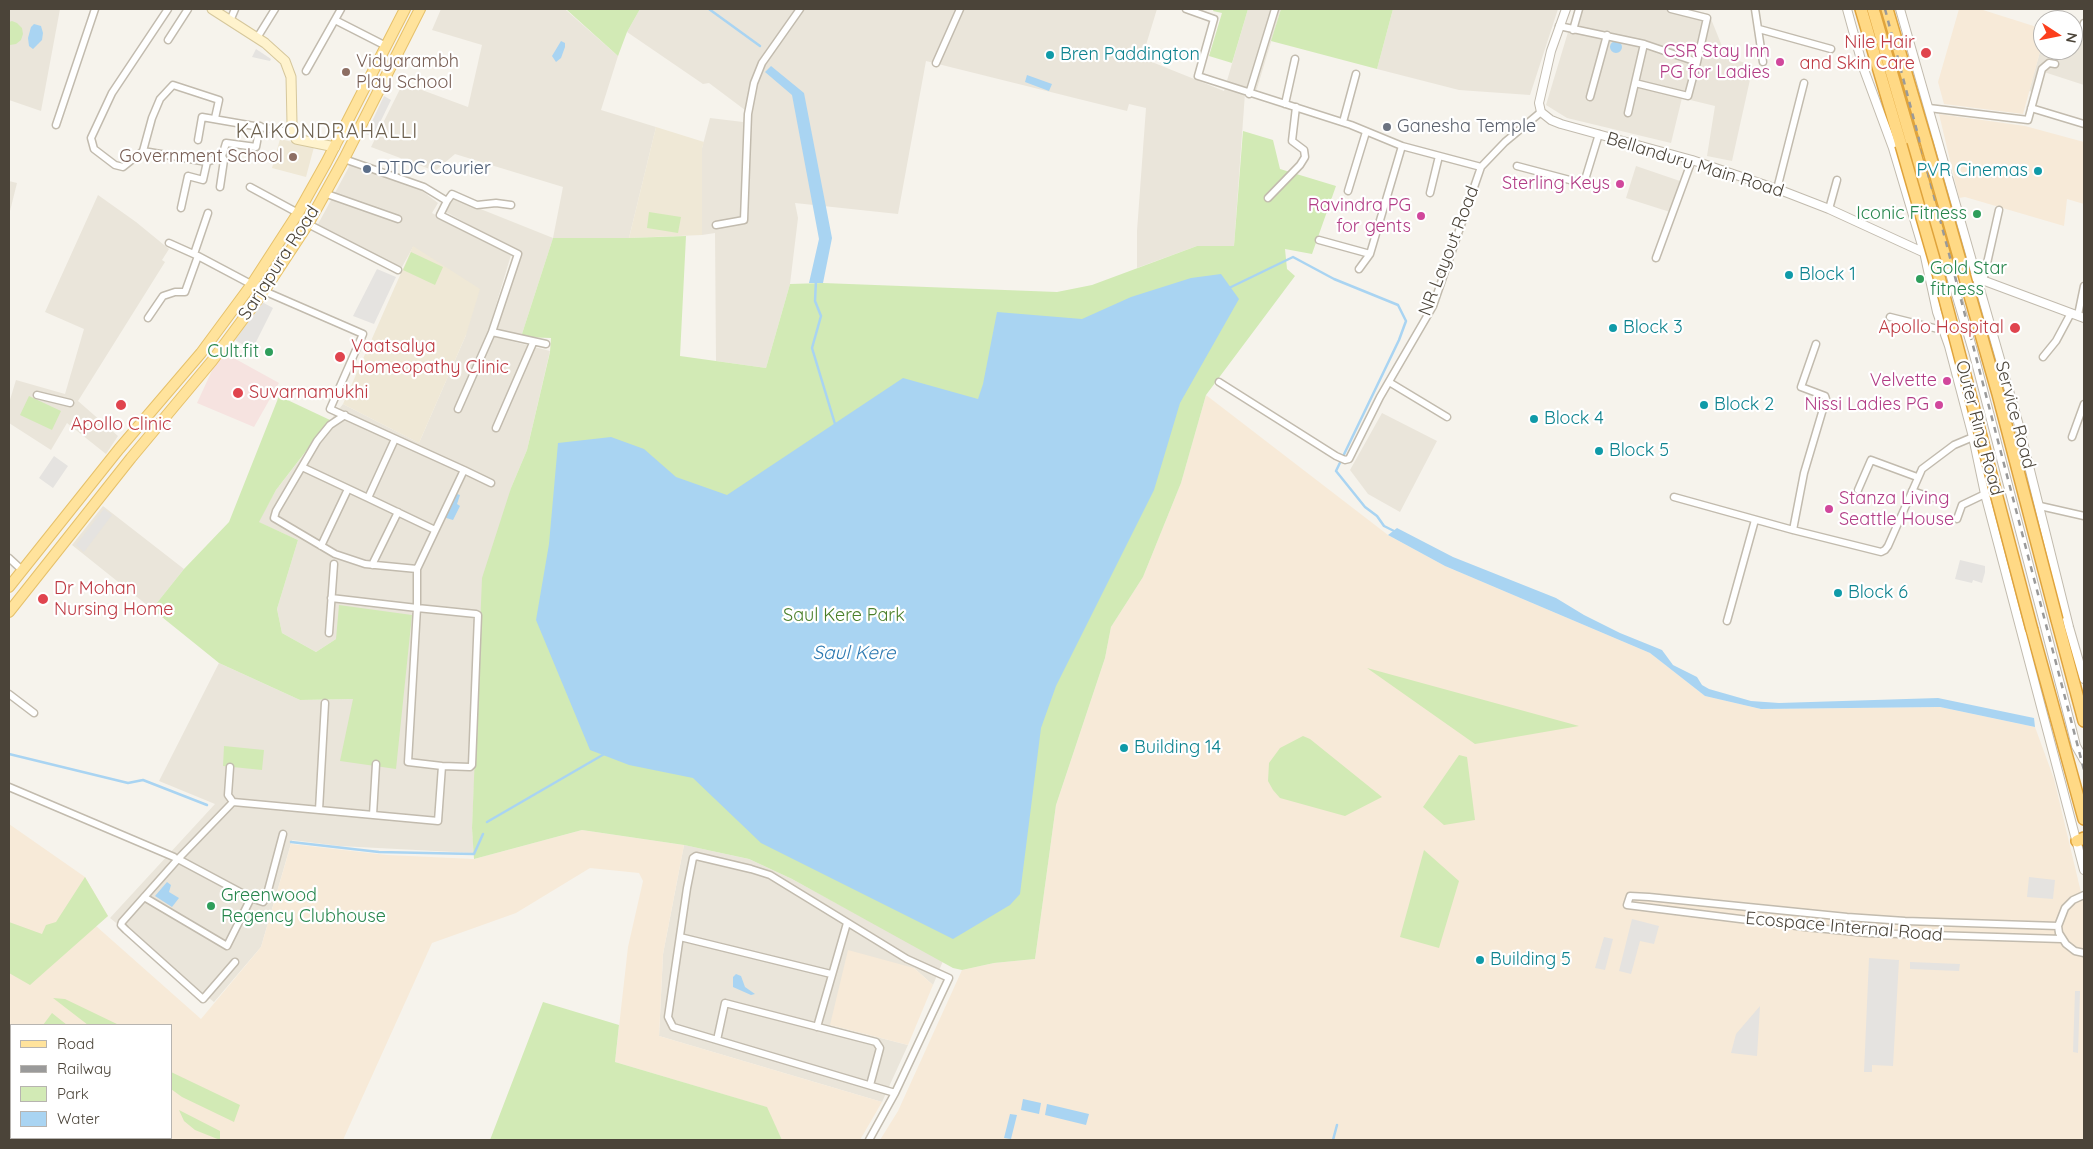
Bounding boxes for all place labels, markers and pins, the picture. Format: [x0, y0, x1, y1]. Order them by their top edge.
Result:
place label: Nile Hair and Skin Care [1800, 32, 1915, 74]
place label: CSR Stay Inn PG for Ladies [1659, 41, 1770, 84]
place label: Bren Paddington [1060, 44, 1200, 66]
marker: Nile Hair and Skin Care [1919, 46, 1933, 60]
marker: Bren Paddington [1044, 49, 1056, 61]
place label: Vidyarambh Play School [356, 51, 459, 94]
marker: CSR Stay Inn PG for Ladies [1774, 56, 1786, 68]
marker: Vidyarambh Play School [340, 66, 352, 78]
place label: Ganesha Temple [1397, 116, 1536, 138]
marker: Ganesha Temple [1381, 121, 1393, 133]
place label: Government School [119, 146, 283, 168]
marker: Government School [287, 151, 299, 163]
place label: DTDC Courier [377, 158, 491, 180]
place label: PVR Cinemas [1916, 160, 2028, 182]
marker: DTDC Courier [361, 163, 373, 175]
marker: PVR Cinemas [2032, 165, 2044, 177]
place label: Sterling Keys [1502, 173, 1610, 195]
marker: Sterling Keys [1614, 178, 1626, 190]
place label: Ravindra PG for gents [1308, 195, 1411, 238]
place label: Iconic Fitness [1856, 203, 1967, 225]
marker: Iconic Fitness [1971, 208, 1983, 220]
marker: Ravindra PG for gents [1415, 210, 1427, 222]
place label: Gold Star fitness [1930, 258, 2007, 300]
place label: Block 1 [1799, 264, 1856, 286]
marker: Block 1 [1783, 269, 1795, 281]
marker: Gold Star fitness [1914, 273, 1926, 285]
place label: Block 3 [1623, 317, 1683, 339]
place label: Apollo Hospital [1879, 317, 2004, 339]
marker: Apollo Hospital [2008, 321, 2022, 335]
marker: Block 3 [1607, 322, 1619, 334]
place label: Vaatsalya Homeopathy Clinic [351, 336, 509, 378]
place label: Cult.fit [207, 341, 259, 363]
marker: Cult.fit [263, 346, 275, 358]
marker: Vaatsalya Homeopathy Clinic [333, 350, 347, 364]
place label: Velvette [1870, 370, 1937, 392]
marker: Velvette [1941, 375, 1953, 387]
place label: Suvarnamukhi [249, 382, 368, 404]
marker: Suvarnamukhi [231, 386, 245, 400]
place label: Block 2 [1714, 394, 1774, 416]
place label: Nissi Ladies PG [1804, 394, 1929, 416]
marker: Apollo Clinic [114, 398, 128, 412]
marker: Block 2 [1698, 399, 1710, 411]
marker: Nissi Ladies PG [1933, 399, 1945, 411]
place label: Block 4 [1544, 408, 1604, 430]
marker: Block 4 [1528, 413, 1540, 425]
place label: Apollo Clinic [71, 414, 171, 436]
place label: Block 5 [1609, 440, 1669, 462]
marker: Block 5 [1593, 445, 1605, 457]
place label: Stanza Living Seattle House [1839, 488, 1954, 530]
marker: Stanza Living Seattle House [1823, 503, 1835, 515]
place label: Dr Mohan Nursing Home [54, 578, 174, 620]
place label: Block 6 [1848, 582, 1908, 604]
marker: Block 6 [1832, 587, 1844, 599]
marker: Dr Mohan Nursing Home [36, 592, 50, 606]
place label: Building 14 [1134, 737, 1221, 759]
marker: Building 14 [1118, 742, 1130, 754]
place label: Greenwood Regency Clubhouse [221, 885, 386, 928]
marker: Greenwood Regency Clubhouse [205, 900, 217, 912]
place label: Building 5 [1490, 949, 1571, 971]
marker: Building 5 [1474, 954, 1486, 966]

